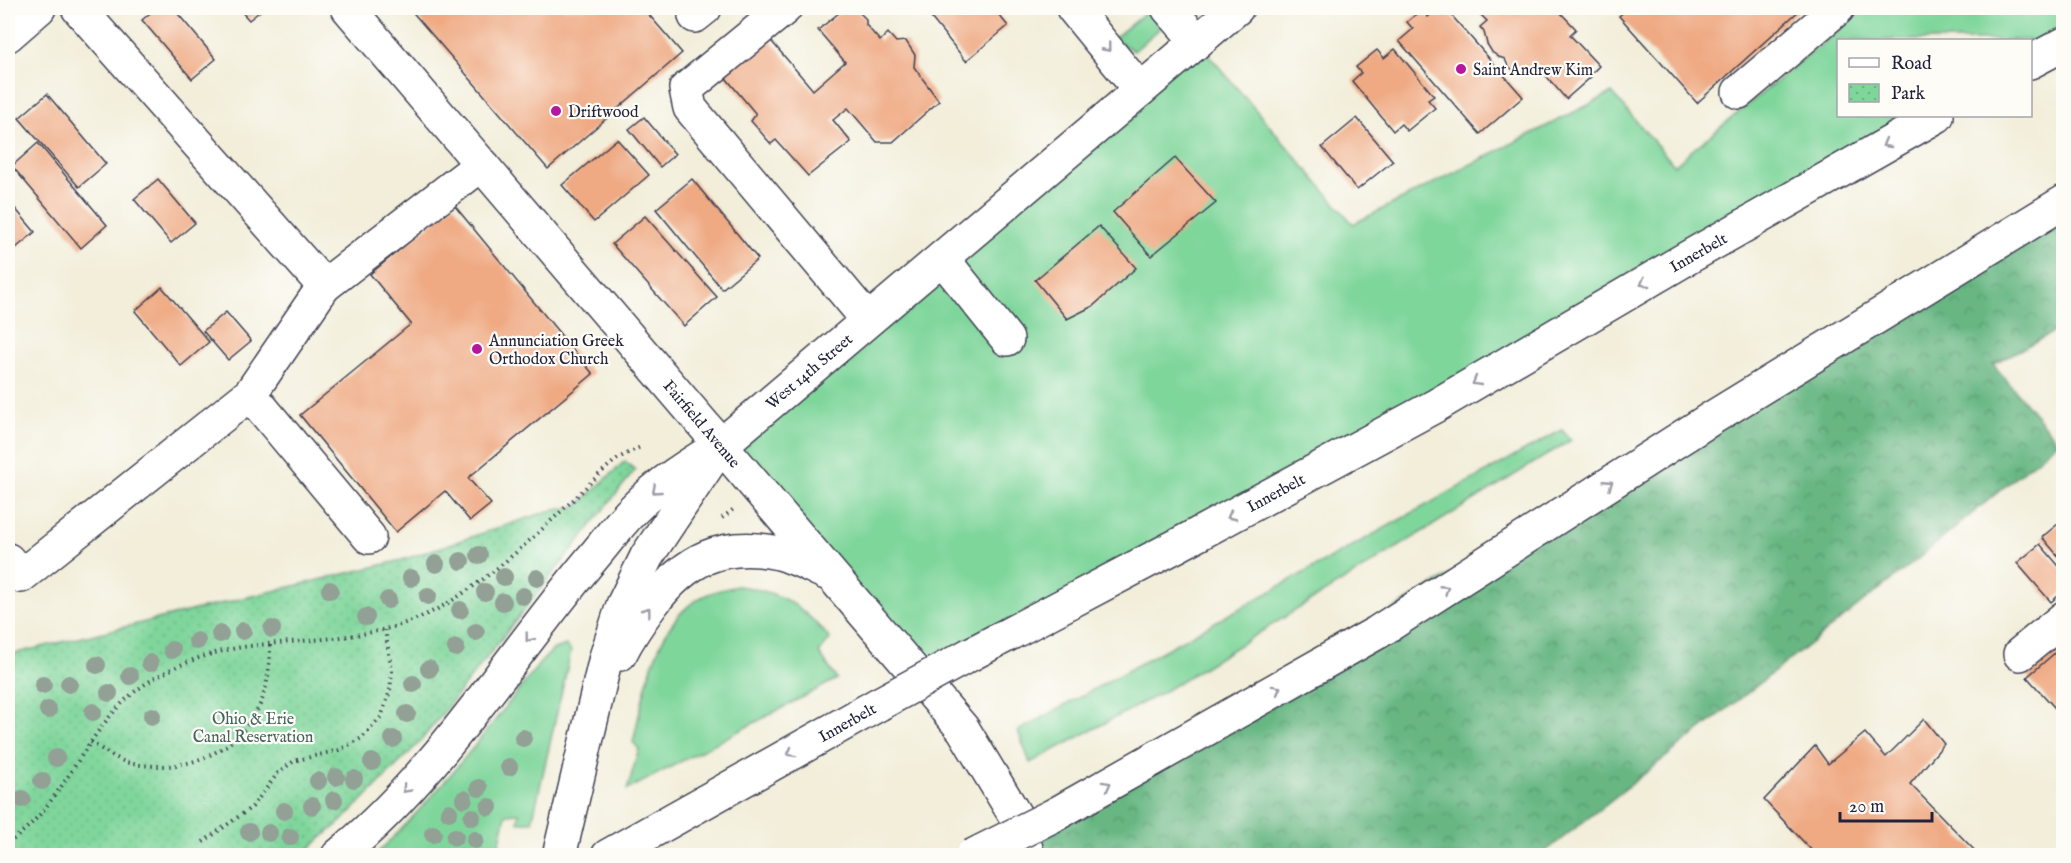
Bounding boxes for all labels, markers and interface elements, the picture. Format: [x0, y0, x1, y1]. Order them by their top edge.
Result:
legend [1837, 39, 2032, 117]
one-way arrow [1100, 42, 1111, 53]
text: Road [1891, 53, 1932, 76]
place label: Saint Andrew Kim [1473, 61, 1593, 81]
marker: Saint Andrew Kim [1454, 62, 1468, 76]
text: Park [1891, 83, 1926, 106]
place label: Driftwood [568, 103, 639, 123]
marker: Driftwood [549, 104, 563, 118]
one-way arrow [1882, 137, 1892, 149]
street label: Innerbelt [1667, 229, 1732, 278]
one-way arrow [1640, 276, 1650, 288]
street label: West 14th Street [762, 330, 858, 415]
place label: Annunciation Greek Orthodox Church [488, 332, 624, 370]
marker: Annunciation Greek Orthodox Church [470, 342, 484, 356]
one-way arrow [1472, 375, 1482, 386]
street label: Fairfield Avenue [658, 377, 744, 473]
street label: Innerbelt [1244, 470, 1310, 518]
one-way arrow [1602, 480, 1613, 491]
one-way arrow [652, 483, 663, 494]
one-way arrow [1227, 509, 1237, 520]
one-way arrow [1438, 586, 1449, 597]
one-way arrow [640, 607, 651, 618]
one-way arrow [526, 631, 537, 642]
one-way arrow [1271, 685, 1281, 696]
street label: Innerbelt [816, 699, 881, 748]
park label: Ohio & Erie Canal Reservation [193, 710, 314, 748]
one-way arrow [787, 746, 798, 757]
one-way arrow [1101, 781, 1112, 792]
one-way arrow [402, 782, 413, 793]
scale bar [1840, 785, 1932, 823]
text: 20 m [1849, 796, 1884, 819]

